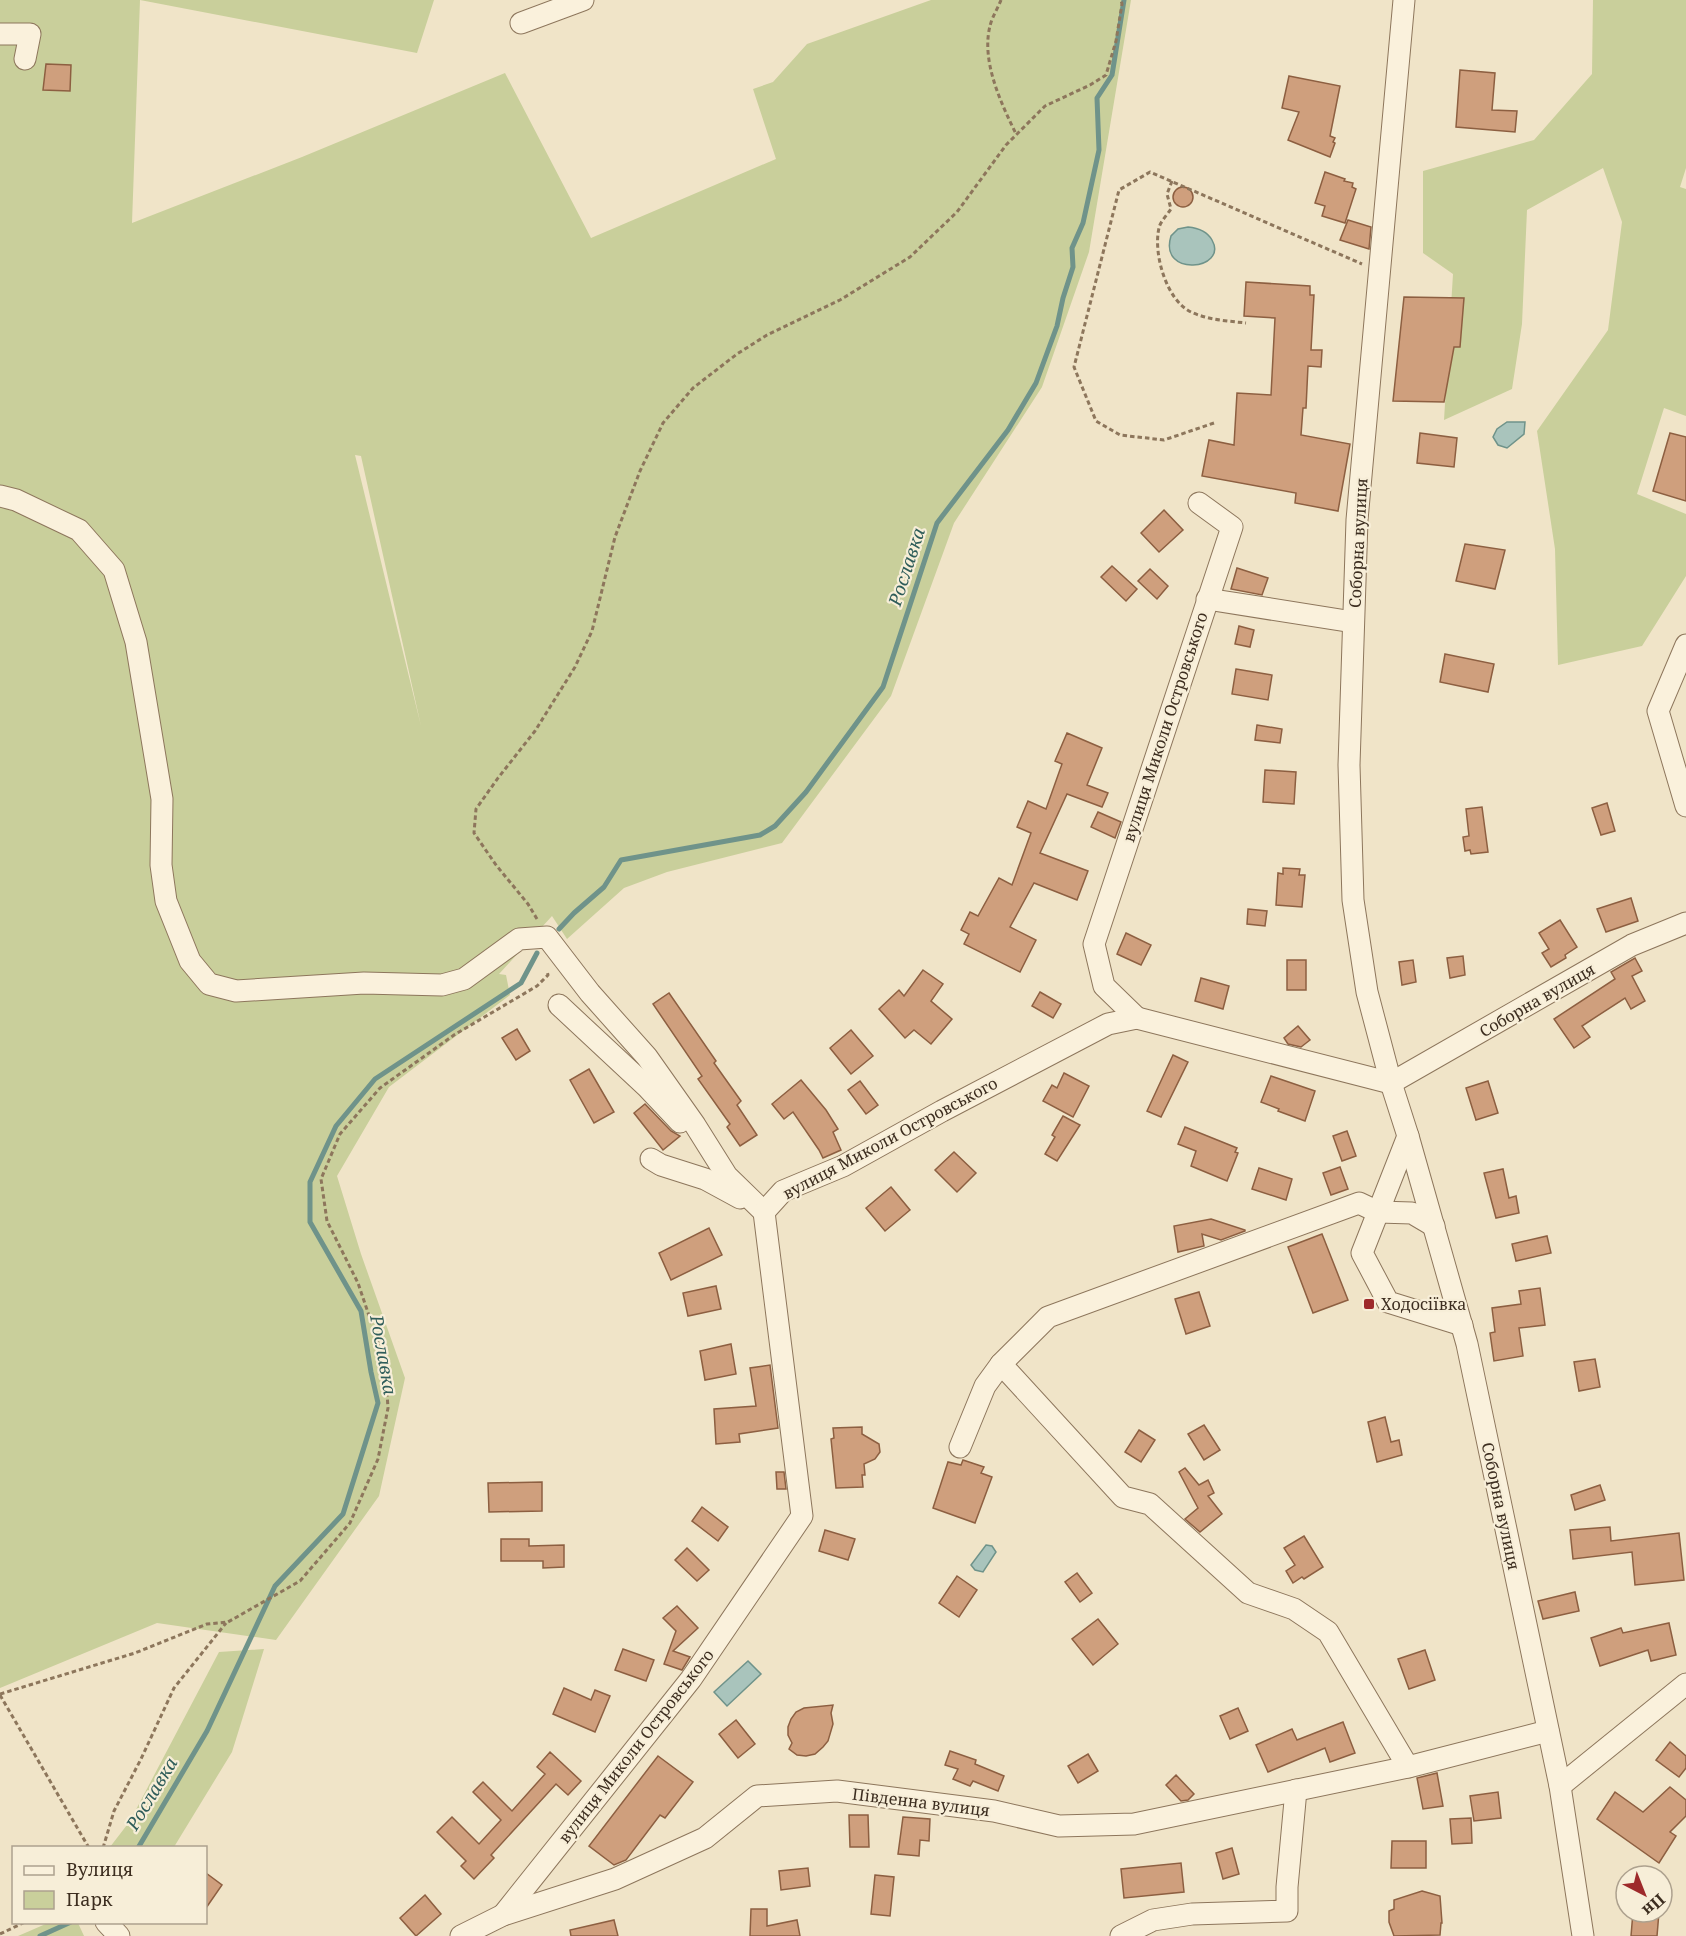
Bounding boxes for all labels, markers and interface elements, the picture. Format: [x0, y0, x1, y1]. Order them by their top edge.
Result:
street label: Соборна вулиця [1344, 477, 1372, 609]
water label: Рославка [882, 525, 930, 610]
street label: вулиця Миколи Островського [1117, 609, 1213, 845]
street label: Соборна вулиця [1475, 958, 1599, 1042]
street label: вулиця Миколи Островського [779, 1072, 1001, 1204]
place label: Ходосіївка [1381, 1293, 1466, 1315]
marker: Ходосіївка [1362, 1297, 1376, 1311]
water label: Рославка [365, 1312, 403, 1397]
street label: Соборна вулиця [1477, 1440, 1525, 1572]
street label: вулиця Миколи Островського [553, 1644, 719, 1848]
water label: Рославка [120, 1753, 182, 1835]
street label: Південна вулиця [851, 1783, 991, 1821]
legend [12, 1846, 207, 1924]
text: Вулиця [66, 1857, 133, 1881]
north arrow [1614, 1864, 1674, 1924]
text: Парк [66, 1887, 113, 1911]
text: Пн [1638, 1889, 1670, 1921]

